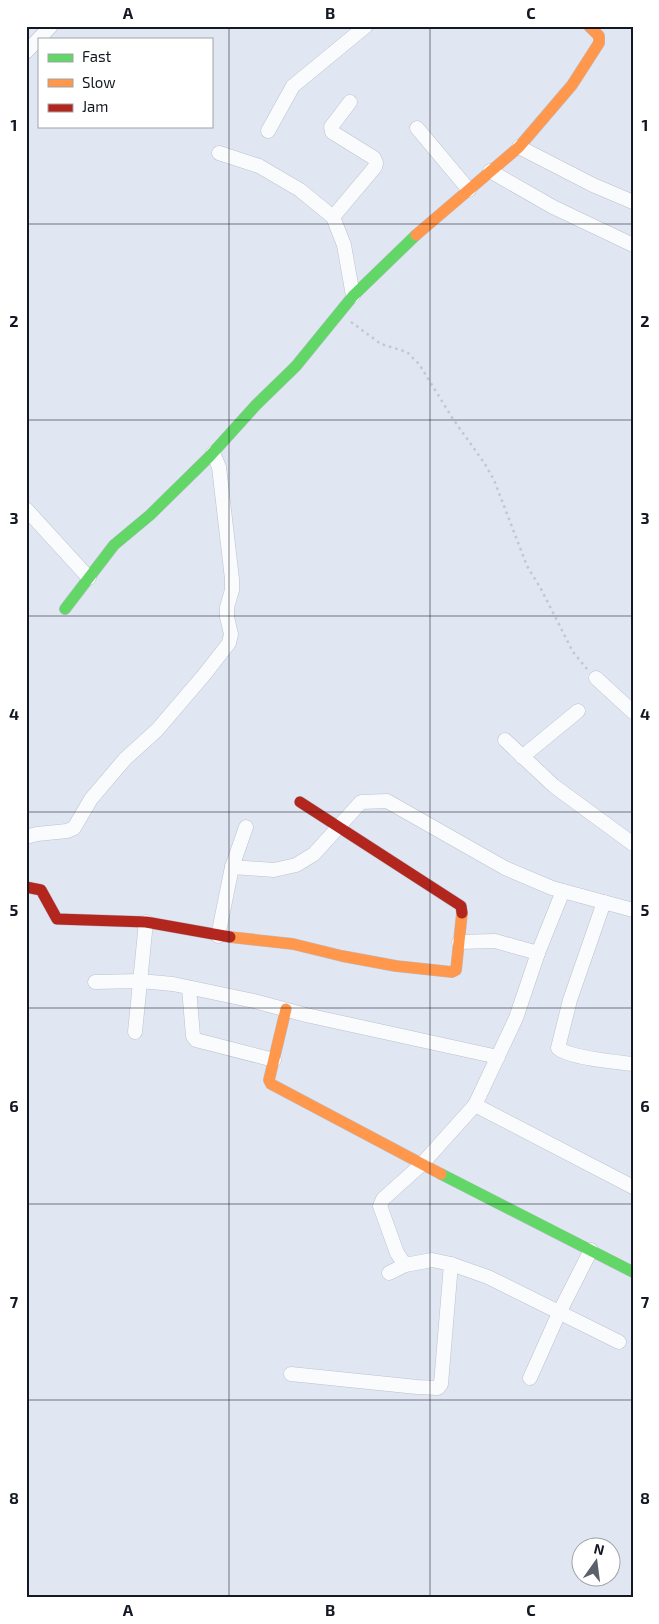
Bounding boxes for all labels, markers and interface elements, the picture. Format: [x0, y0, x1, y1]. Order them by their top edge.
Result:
text: A [123, 3, 134, 22]
text: B [325, 3, 335, 22]
text: C [526, 3, 536, 22]
legend [38, 38, 212, 128]
text: Fast [82, 47, 112, 65]
text: Slow [82, 73, 116, 91]
text: Jam [82, 97, 108, 115]
text: 1 [11, 115, 17, 134]
text: 1 [642, 115, 648, 134]
text: 2 [9, 311, 19, 330]
text: 2 [640, 311, 650, 330]
text: 3 [9, 508, 19, 527]
text: 3 [640, 508, 650, 527]
text: 4 [9, 704, 19, 723]
text: 4 [640, 704, 650, 723]
text: 5 [10, 900, 19, 919]
text: 5 [641, 900, 650, 919]
text: 6 [9, 1096, 19, 1115]
text: 6 [640, 1096, 650, 1115]
text: 7 [10, 1292, 19, 1311]
text: 7 [641, 1292, 650, 1311]
text: 8 [9, 1488, 19, 1507]
text: 8 [640, 1488, 650, 1507]
north arrow [572, 1536, 622, 1586]
text: N [592, 1539, 606, 1558]
text: A [123, 1600, 134, 1619]
text: B [325, 1600, 335, 1619]
text: C [526, 1600, 536, 1619]

